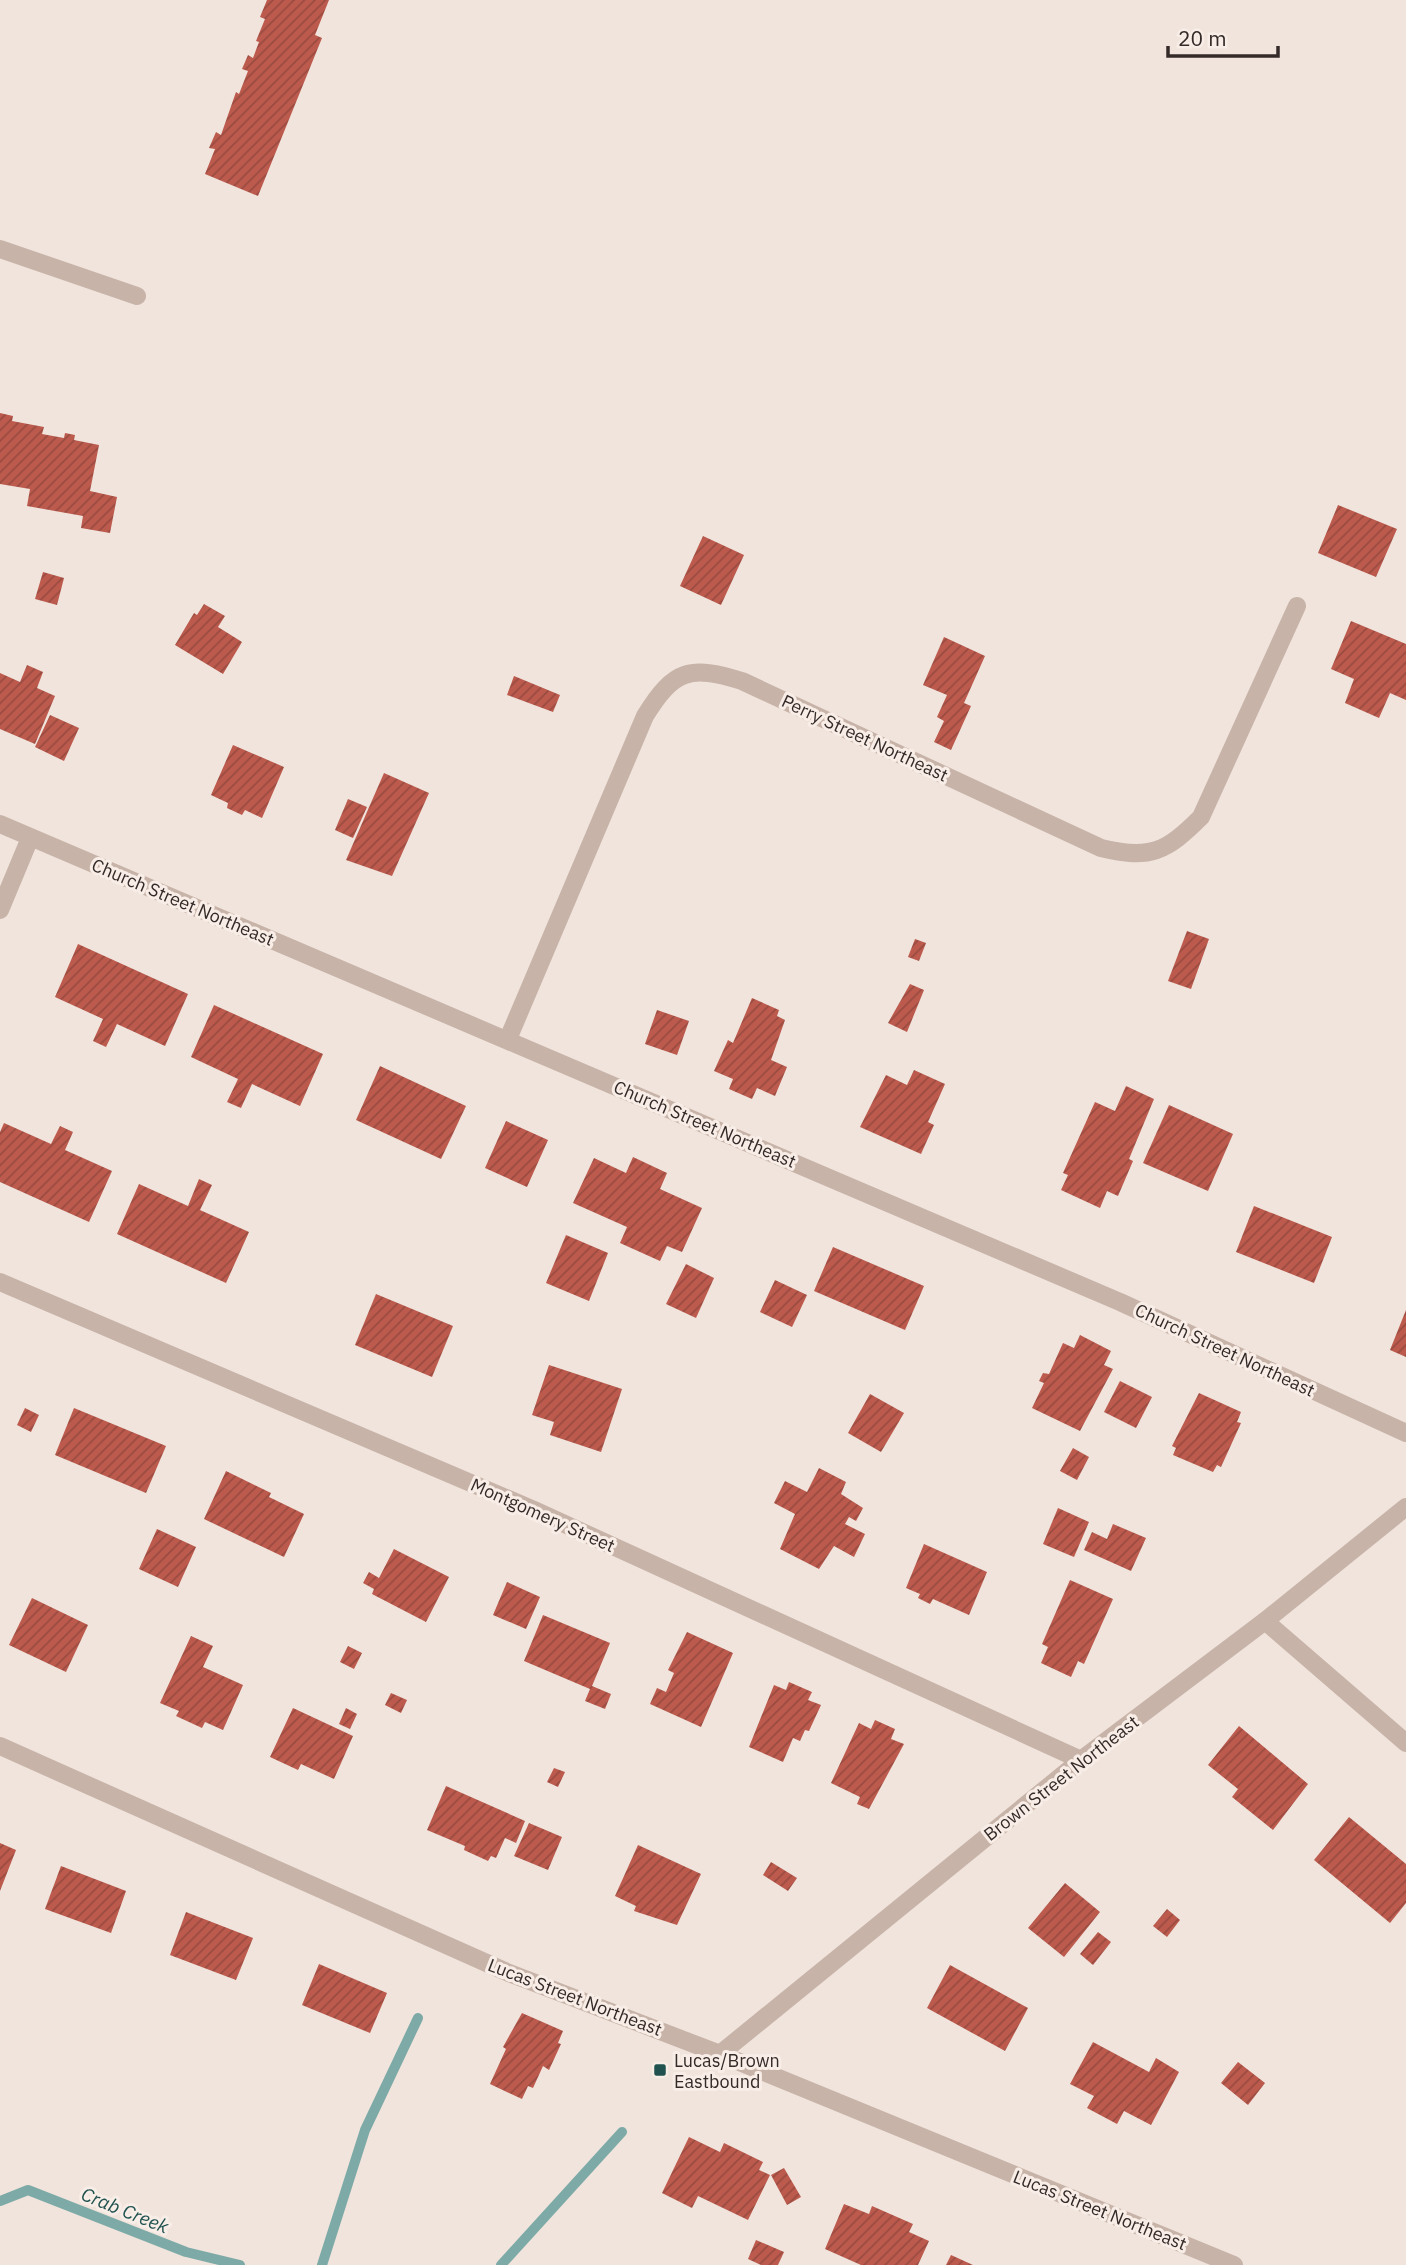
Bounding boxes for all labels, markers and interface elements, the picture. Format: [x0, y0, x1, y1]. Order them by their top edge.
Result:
scale bar [1168, 14, 1278, 58]
text: 20 m [1178, 24, 1227, 52]
street label: Perry Street Northeast [778, 689, 952, 787]
street label: Church Street Northeast [88, 853, 278, 951]
street label: Church Street Northeast [610, 1075, 800, 1173]
street label: Church Street Northeast [1131, 1298, 1319, 1402]
street label: Montgomery Street [467, 1473, 619, 1557]
street label: Brown Street Northeast [979, 1710, 1143, 1846]
street label: Lucas Street Northeast [485, 1953, 665, 2041]
place label: Lucas/Brown Eastbound [674, 2049, 780, 2093]
marker: Lucas/Brown Eastbound [652, 2062, 668, 2078]
street label: Lucas Street Northeast [1010, 2165, 1190, 2255]
water label: Crab Creek [78, 2182, 173, 2239]

